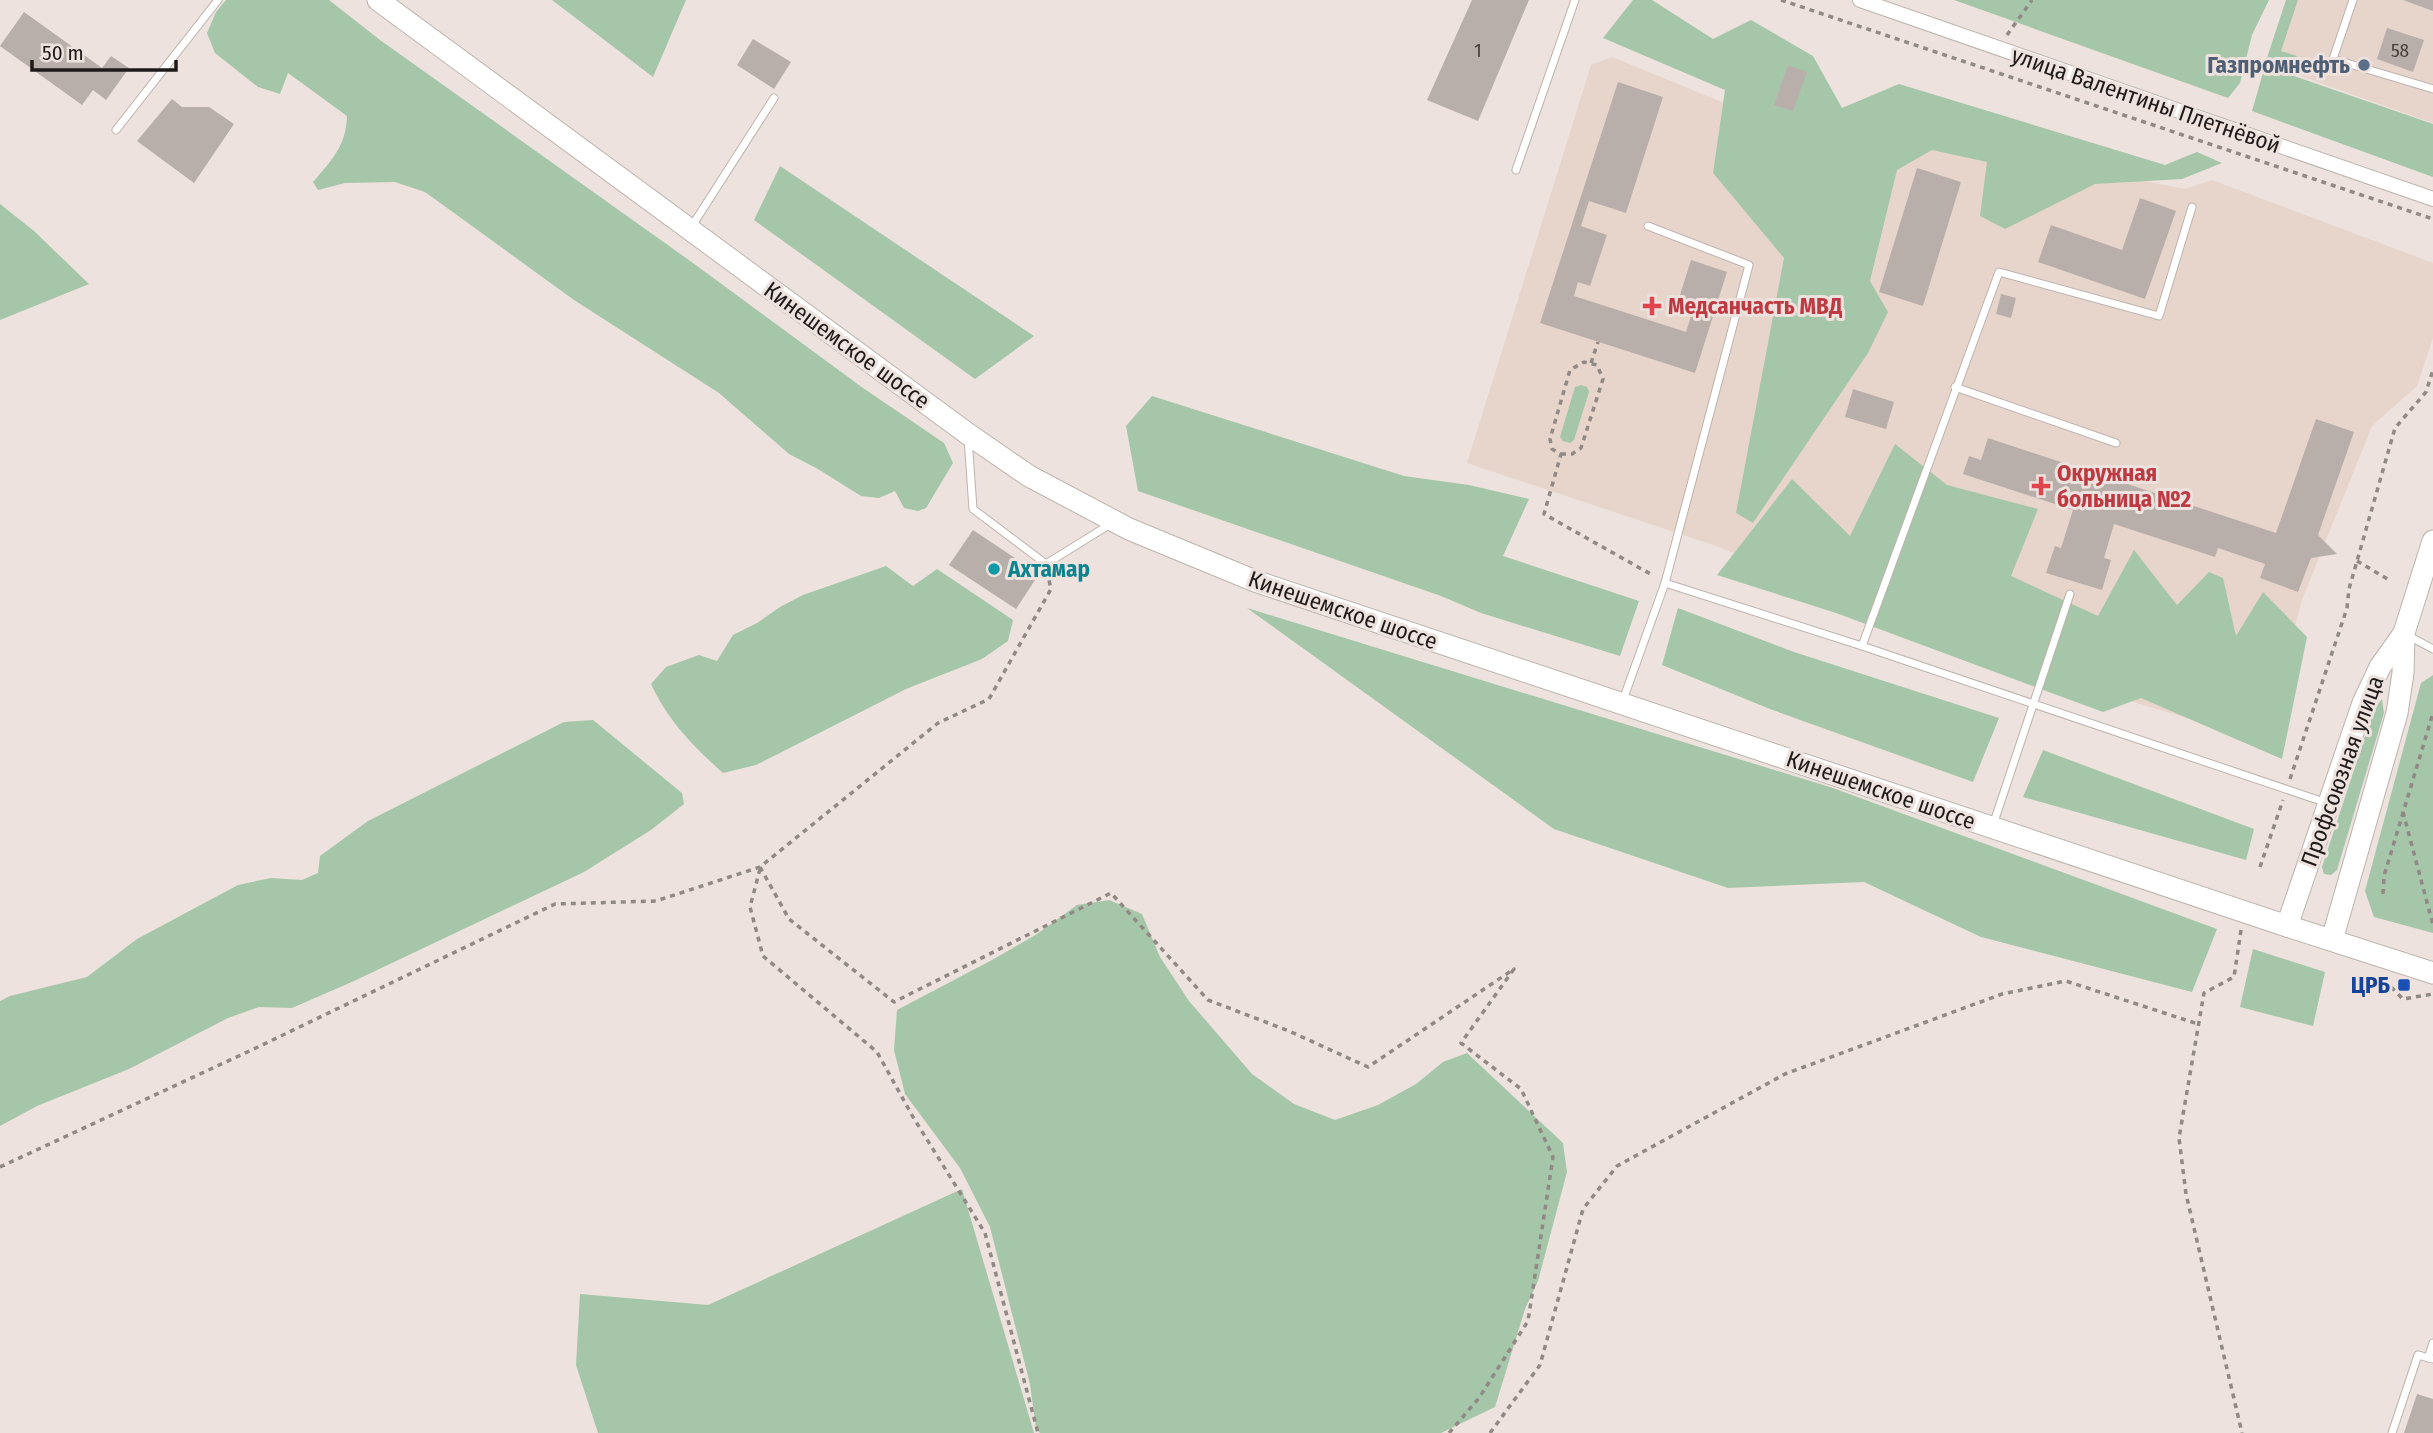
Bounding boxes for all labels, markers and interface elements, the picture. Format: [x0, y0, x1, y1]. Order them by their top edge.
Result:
scale bar [32, 28, 175, 72]
house number: 1 [1474, 39, 1482, 62]
house number: 58 [2391, 39, 2409, 62]
text: 50 m [42, 40, 84, 66]
street label: улица Валентины Плетнёвой [2008, 41, 2284, 159]
place label: Газпромнефть [2207, 51, 2350, 79]
marker: Газпромнефть [2356, 57, 2372, 73]
street label: Кинешемское шоссе [759, 275, 935, 415]
place label: Медсанчасть МВД [1668, 292, 1842, 320]
marker: Медсанчасть МВД [1642, 296, 1662, 316]
place label: Окружная больница №2 [2057, 459, 2192, 513]
marker: Окружная больница №2 [2031, 476, 2051, 496]
place label: Ахтамар [1007, 555, 1090, 583]
marker: Ахтамар [986, 561, 1002, 577]
street label: Кинешемское шоссе [1245, 565, 1441, 655]
street label: Профсоюзная улица [2295, 672, 2389, 870]
street label: Кинешемское шоссе [1783, 745, 1979, 835]
place label: ЦРБ [2351, 971, 2391, 999]
marker: ЦРБ [2396, 977, 2412, 993]

